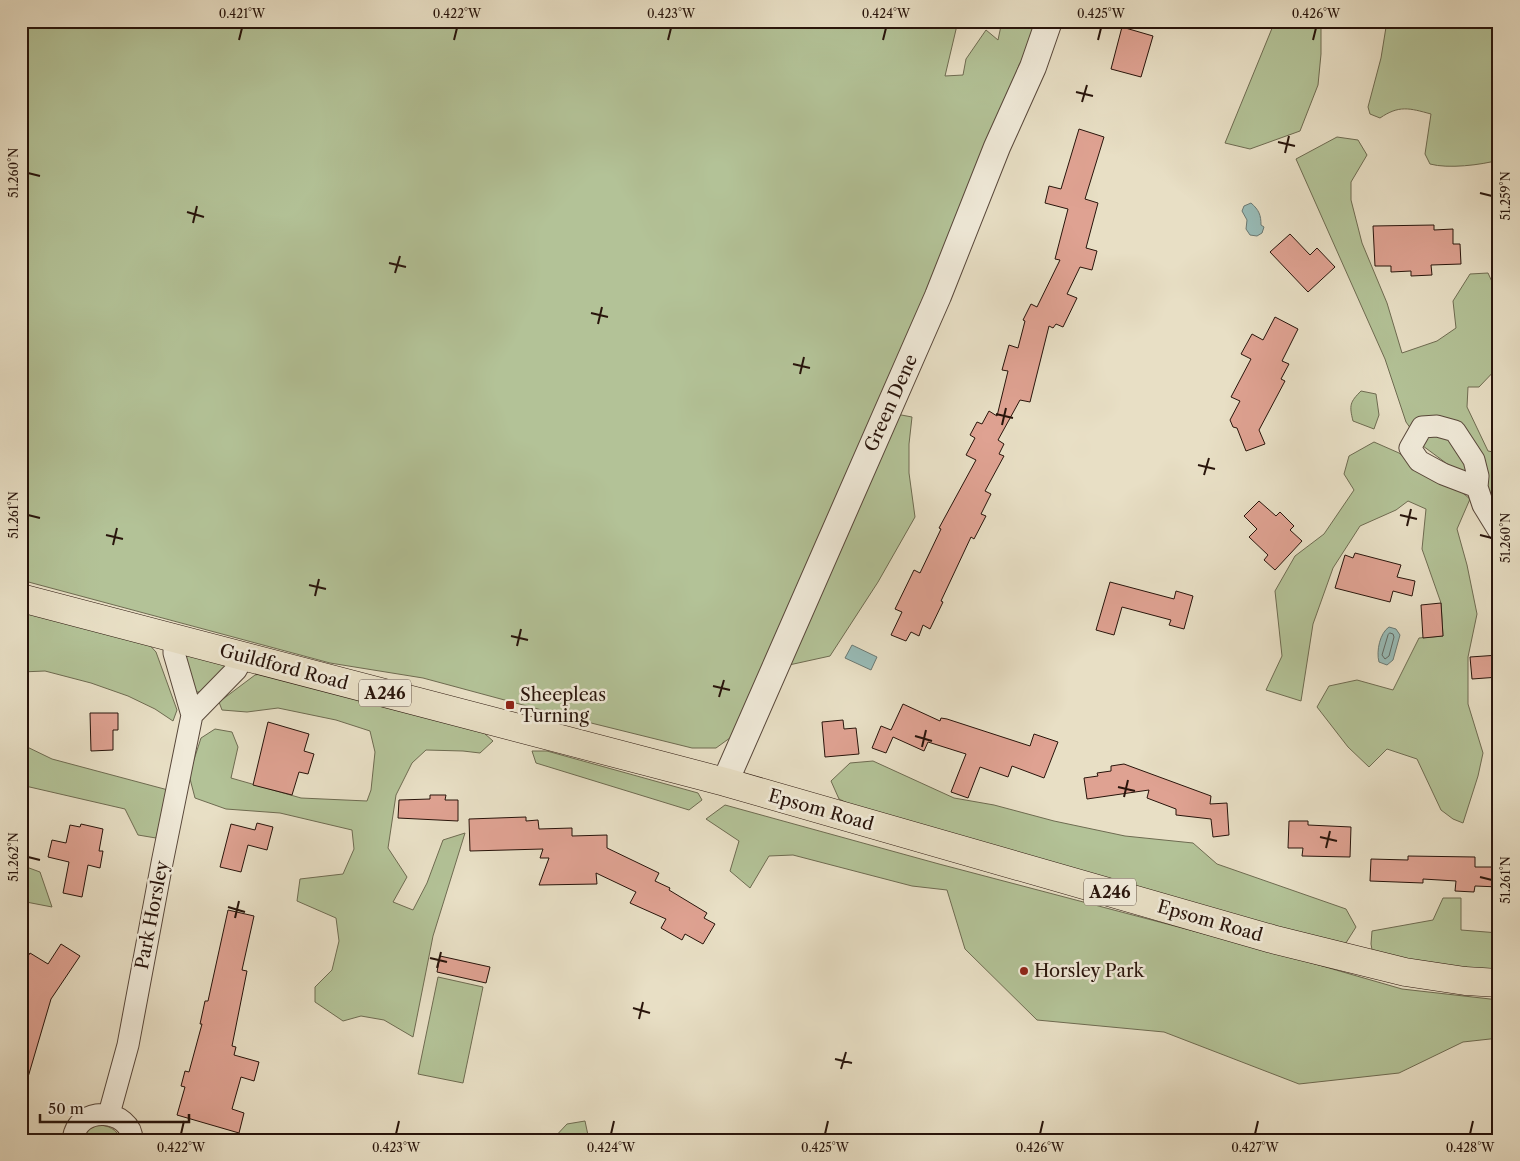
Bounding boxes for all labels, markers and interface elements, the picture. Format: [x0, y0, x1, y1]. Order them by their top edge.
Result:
text: 0.421°W [219, 6, 266, 21]
text: 0.422°W [433, 6, 482, 21]
text: 0.423°W [647, 6, 696, 21]
text: 0.424°W [862, 6, 911, 21]
text: 0.425°W [1077, 6, 1126, 21]
text: 0.426°W [1292, 6, 1341, 21]
text: 51.260°N [6, 148, 21, 198]
text: 51.259°N [1498, 171, 1513, 221]
street label: Green Dene [860, 351, 922, 455]
text: 51.261°N [6, 491, 21, 539]
text: 51.260°N [1498, 513, 1513, 563]
street label: Guildford Road [217, 639, 351, 695]
road number: A246 [359, 680, 411, 706]
place label: Sheepleas Turning [520, 684, 606, 727]
marker: Sheepleas Turning [504, 699, 516, 711]
street label: Epsom Road [766, 784, 876, 836]
text: 51.262°N [6, 832, 21, 882]
text: 51.261°N [1498, 856, 1513, 904]
street label: Park Horsley [131, 858, 173, 971]
road number: A246 [1084, 879, 1136, 906]
street label: Epsom Road [1155, 895, 1265, 947]
place label: Horsley Park [1034, 960, 1145, 982]
marker: Horsley Park [1018, 965, 1030, 977]
scale bar [40, 1091, 189, 1123]
text: 50 m [48, 1099, 84, 1118]
text: 0.422°W [157, 1140, 206, 1155]
text: 0.423°W [372, 1140, 421, 1155]
text: 0.424°W [587, 1140, 636, 1155]
text: 0.425°W [801, 1140, 850, 1155]
text: 0.426°W [1016, 1140, 1065, 1155]
text: 0.427°W [1231, 1140, 1280, 1155]
text: 0.428°W [1446, 1140, 1495, 1155]

